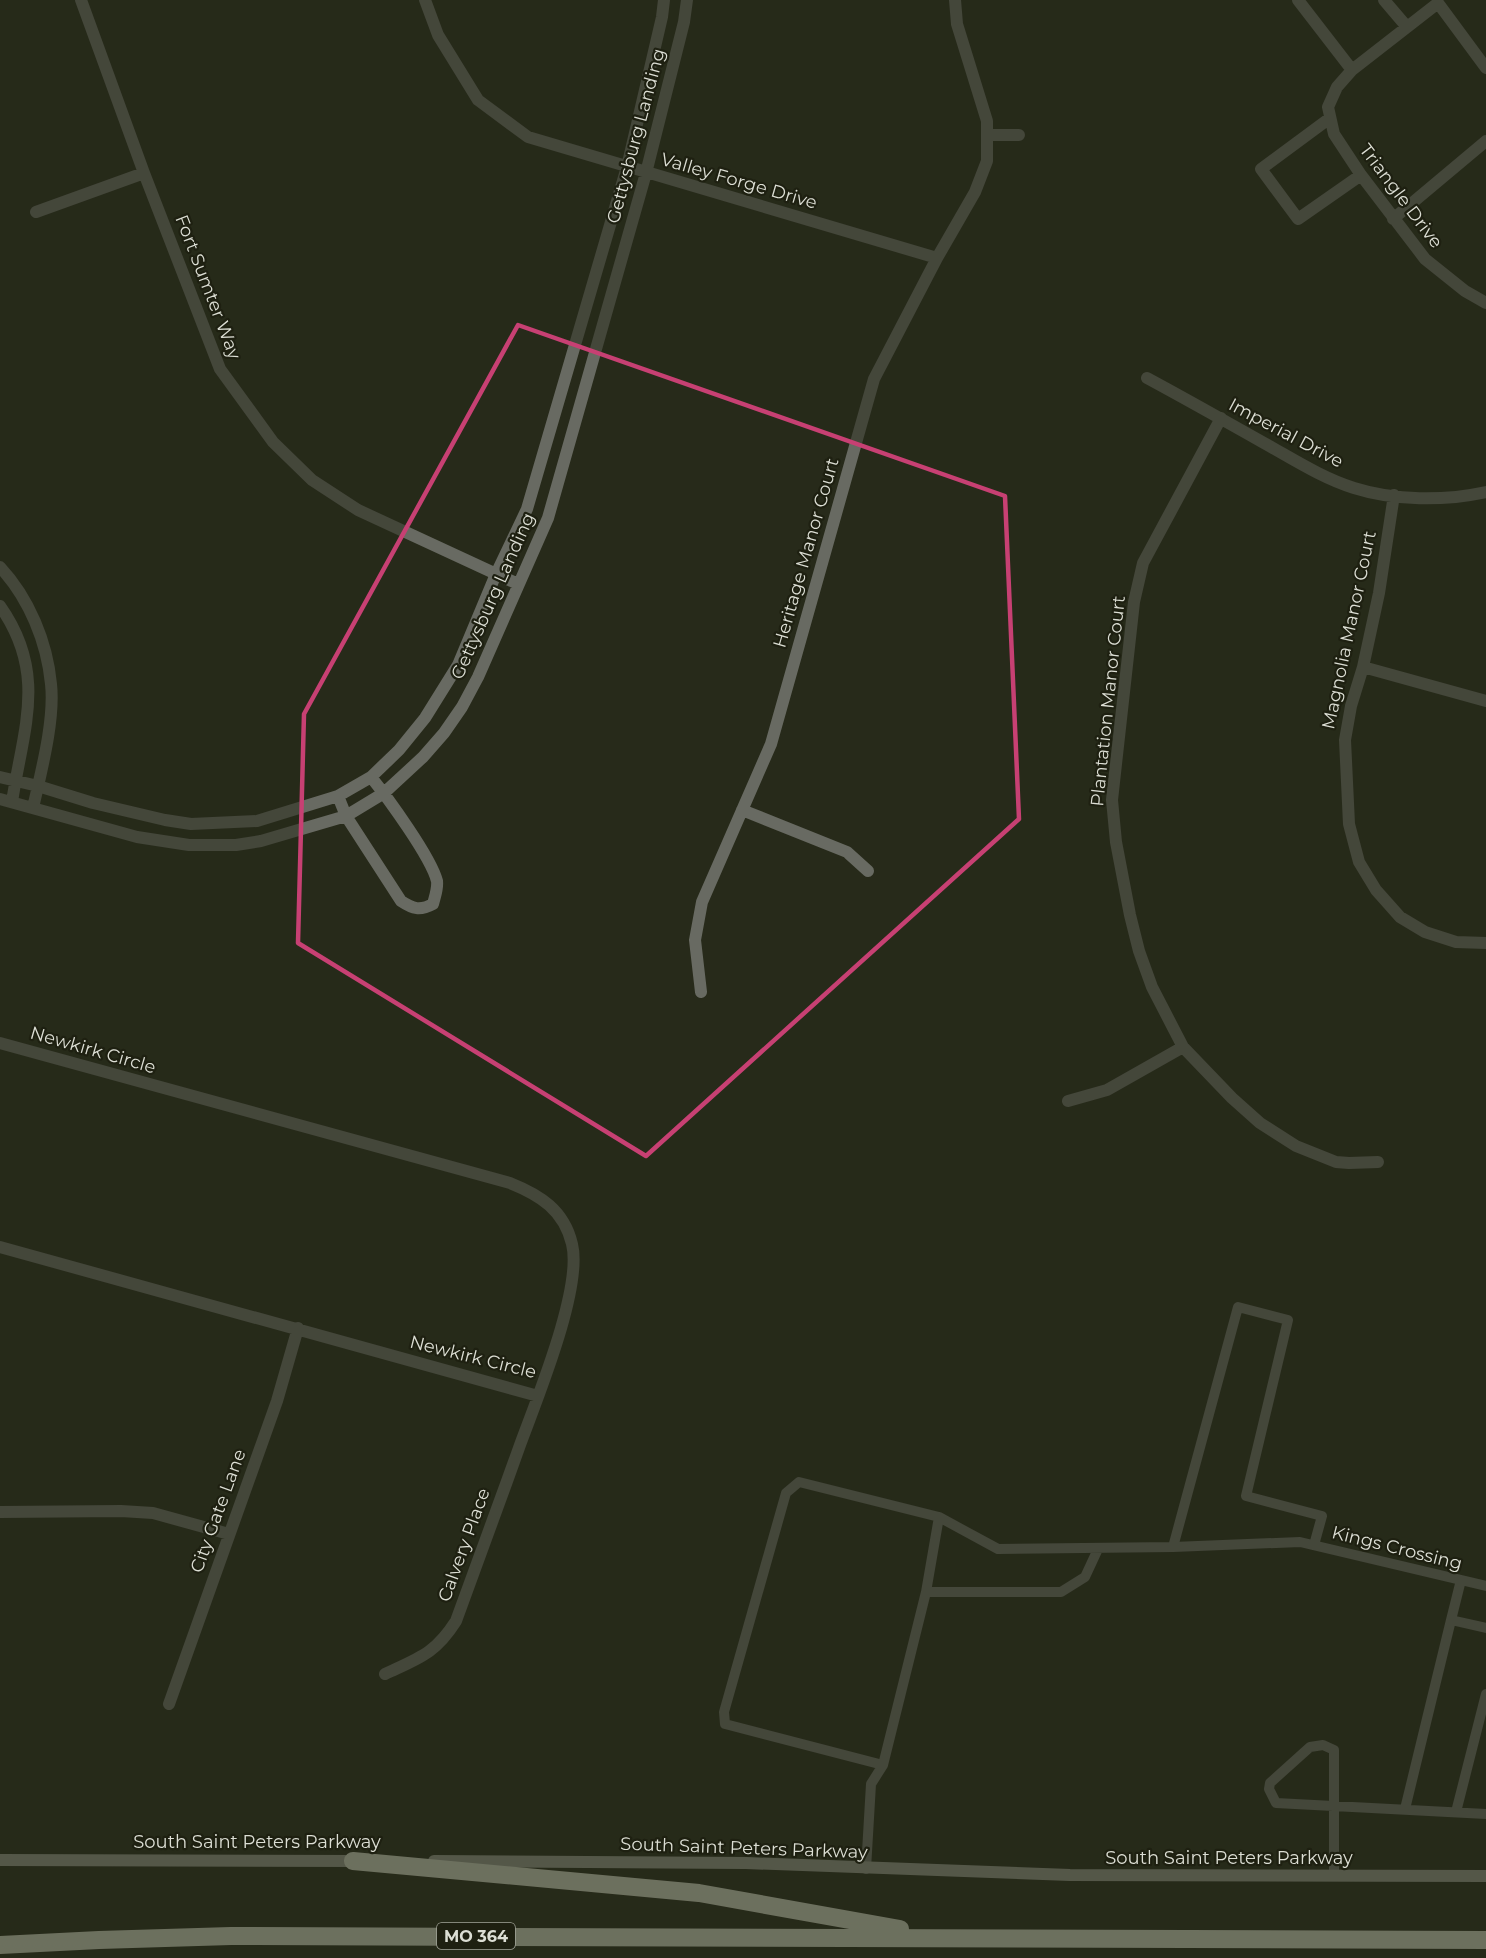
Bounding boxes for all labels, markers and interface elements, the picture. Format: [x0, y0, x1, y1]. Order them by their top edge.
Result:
street label: Gettysburg Landing [602, 46, 670, 226]
street label: Triangle Drive [1355, 140, 1447, 253]
street label: Valley Forge Drive [658, 148, 820, 214]
street label: Fort Sumter Way [170, 212, 246, 363]
street label: Imperial Drive [1225, 394, 1347, 473]
street label: Heritage Manor Court [768, 456, 844, 650]
street label: Gettysburg Landing [446, 509, 540, 683]
street label: Magnolia Manor Court [1317, 529, 1381, 731]
street label: Plantation Manor Court [1086, 594, 1130, 808]
street label: Newkirk Circle [28, 1022, 158, 1078]
street label: Newkirk Circle [407, 1331, 539, 1383]
street label: City Gate Lane [185, 1446, 251, 1576]
street label: Calvery Place [433, 1485, 495, 1605]
street label: Kings Crossing [1330, 1521, 1464, 1575]
street label: South Saint Peters Parkway [133, 1831, 381, 1853]
street label: South Saint Peters Parkway [620, 1833, 868, 1863]
street label: South Saint Peters Parkway [1105, 1847, 1353, 1869]
road number: MO 364 [437, 1923, 515, 1949]

